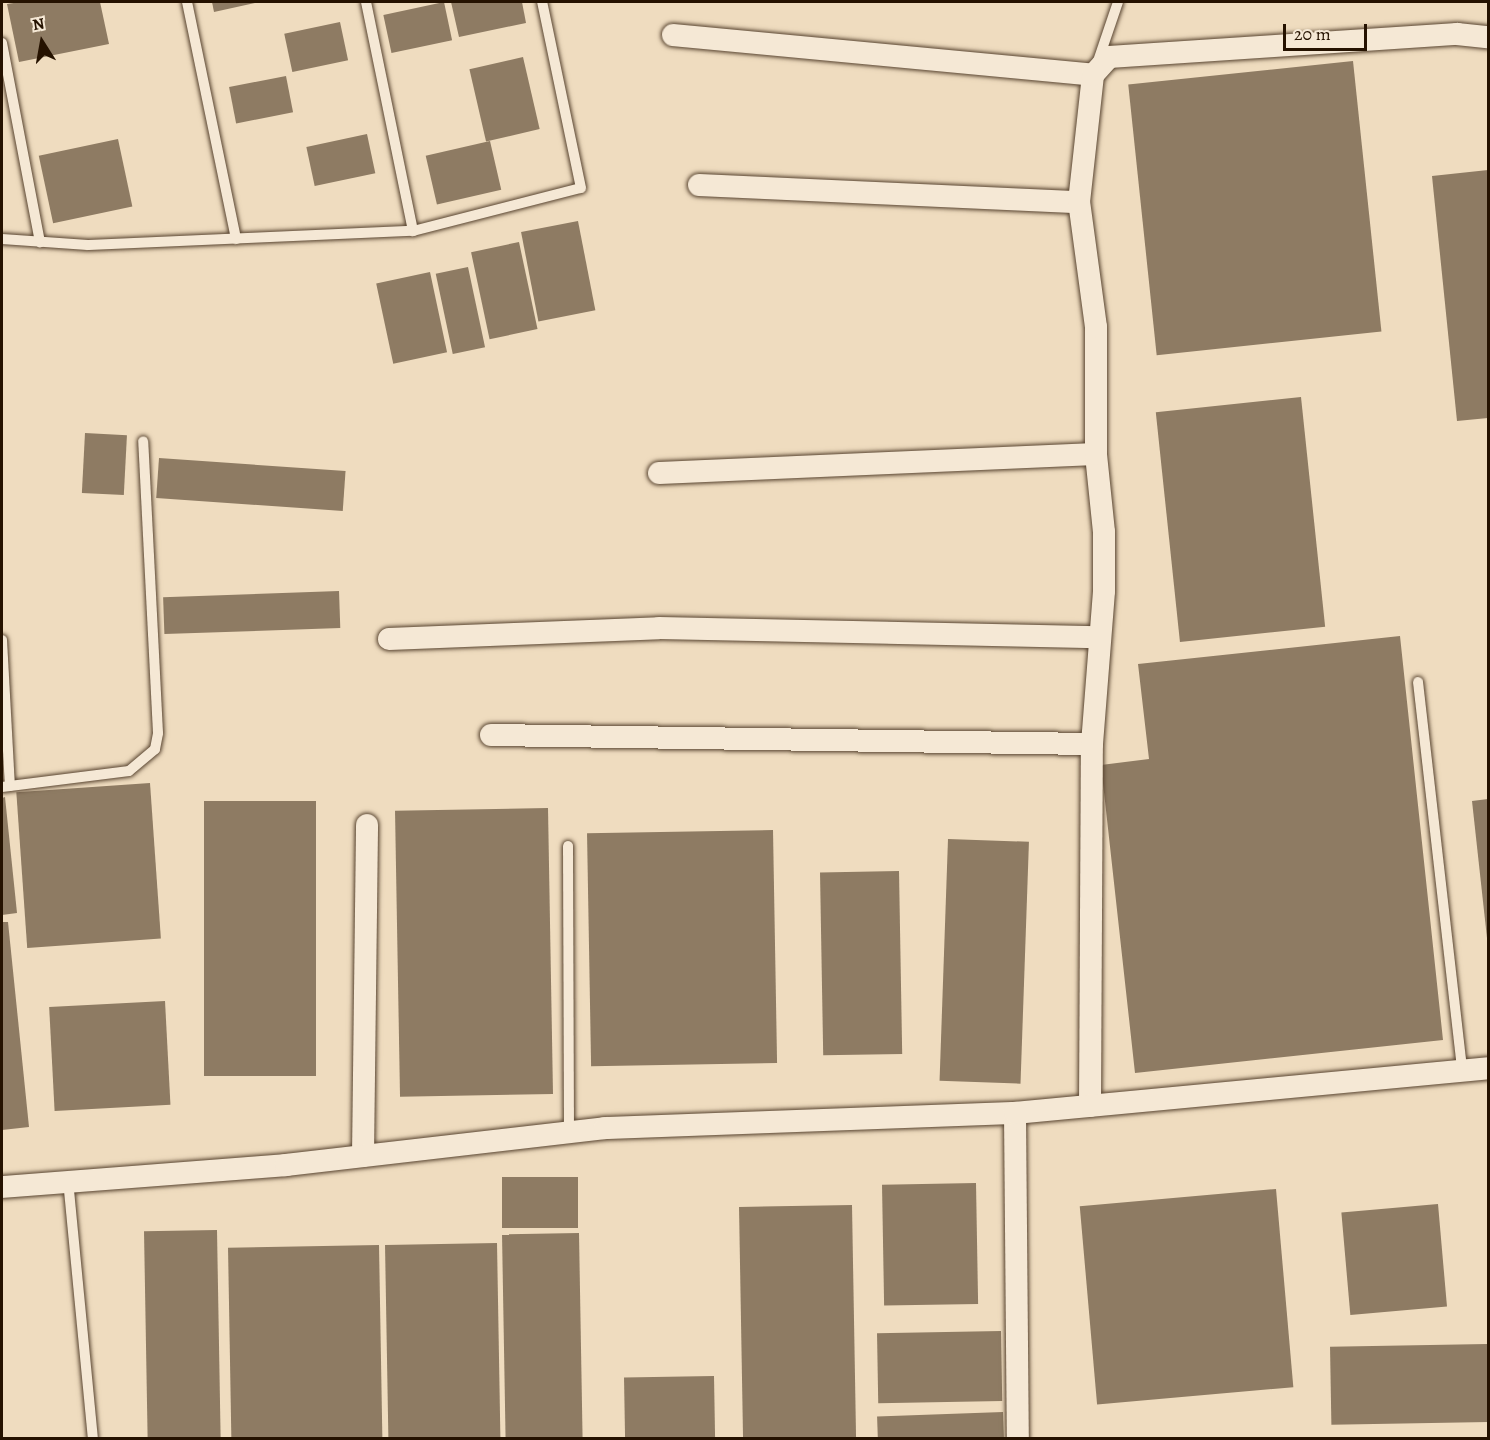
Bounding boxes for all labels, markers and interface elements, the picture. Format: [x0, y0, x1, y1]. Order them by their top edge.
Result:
north arrow [12, 12, 72, 72]
text: N [31, 12, 46, 36]
scale bar [1286, 12, 1370, 50]
text: 20 m [1294, 22, 1331, 46]

